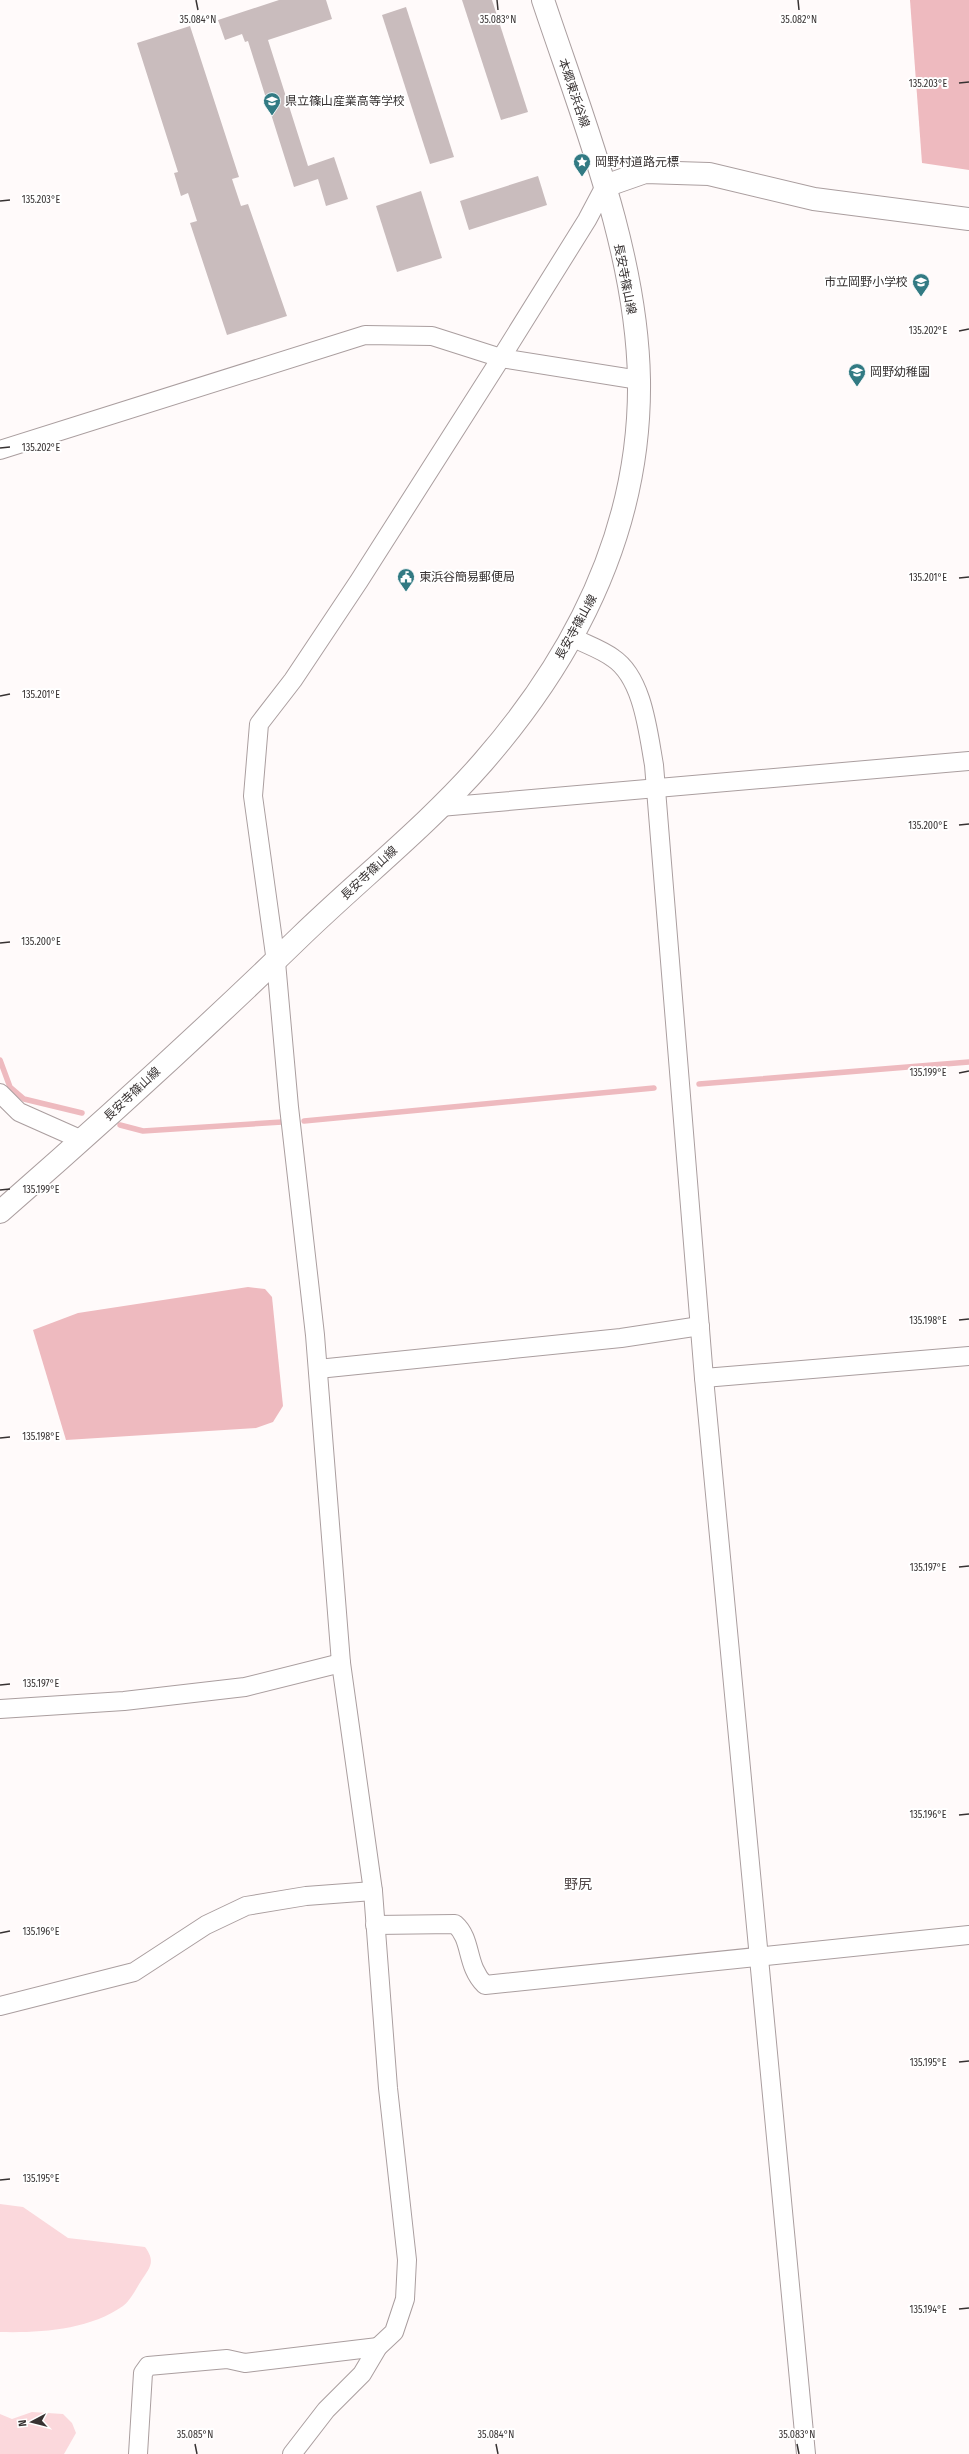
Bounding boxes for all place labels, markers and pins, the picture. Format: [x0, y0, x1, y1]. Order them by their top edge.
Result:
school or university icon: 県立篠山産業高等学校 [262, 91, 282, 116]
place label: 県立篠山産業高等学校 [285, 94, 405, 108]
place icon: 岡野村道路元標 [572, 152, 592, 177]
place label: 岡野村道路元標 [595, 155, 679, 169]
school or university icon: 市立岡野小学校 [911, 272, 931, 297]
place label: 市立岡野小学校 [824, 275, 908, 289]
school or university icon: 岡野幼稚園 [847, 362, 867, 387]
place label: 岡野幼稚園 [870, 365, 930, 379]
public building icon: 東浜谷簡易郵便局 [396, 567, 416, 592]
place label: 東浜谷簡易郵便局 [419, 570, 515, 584]

